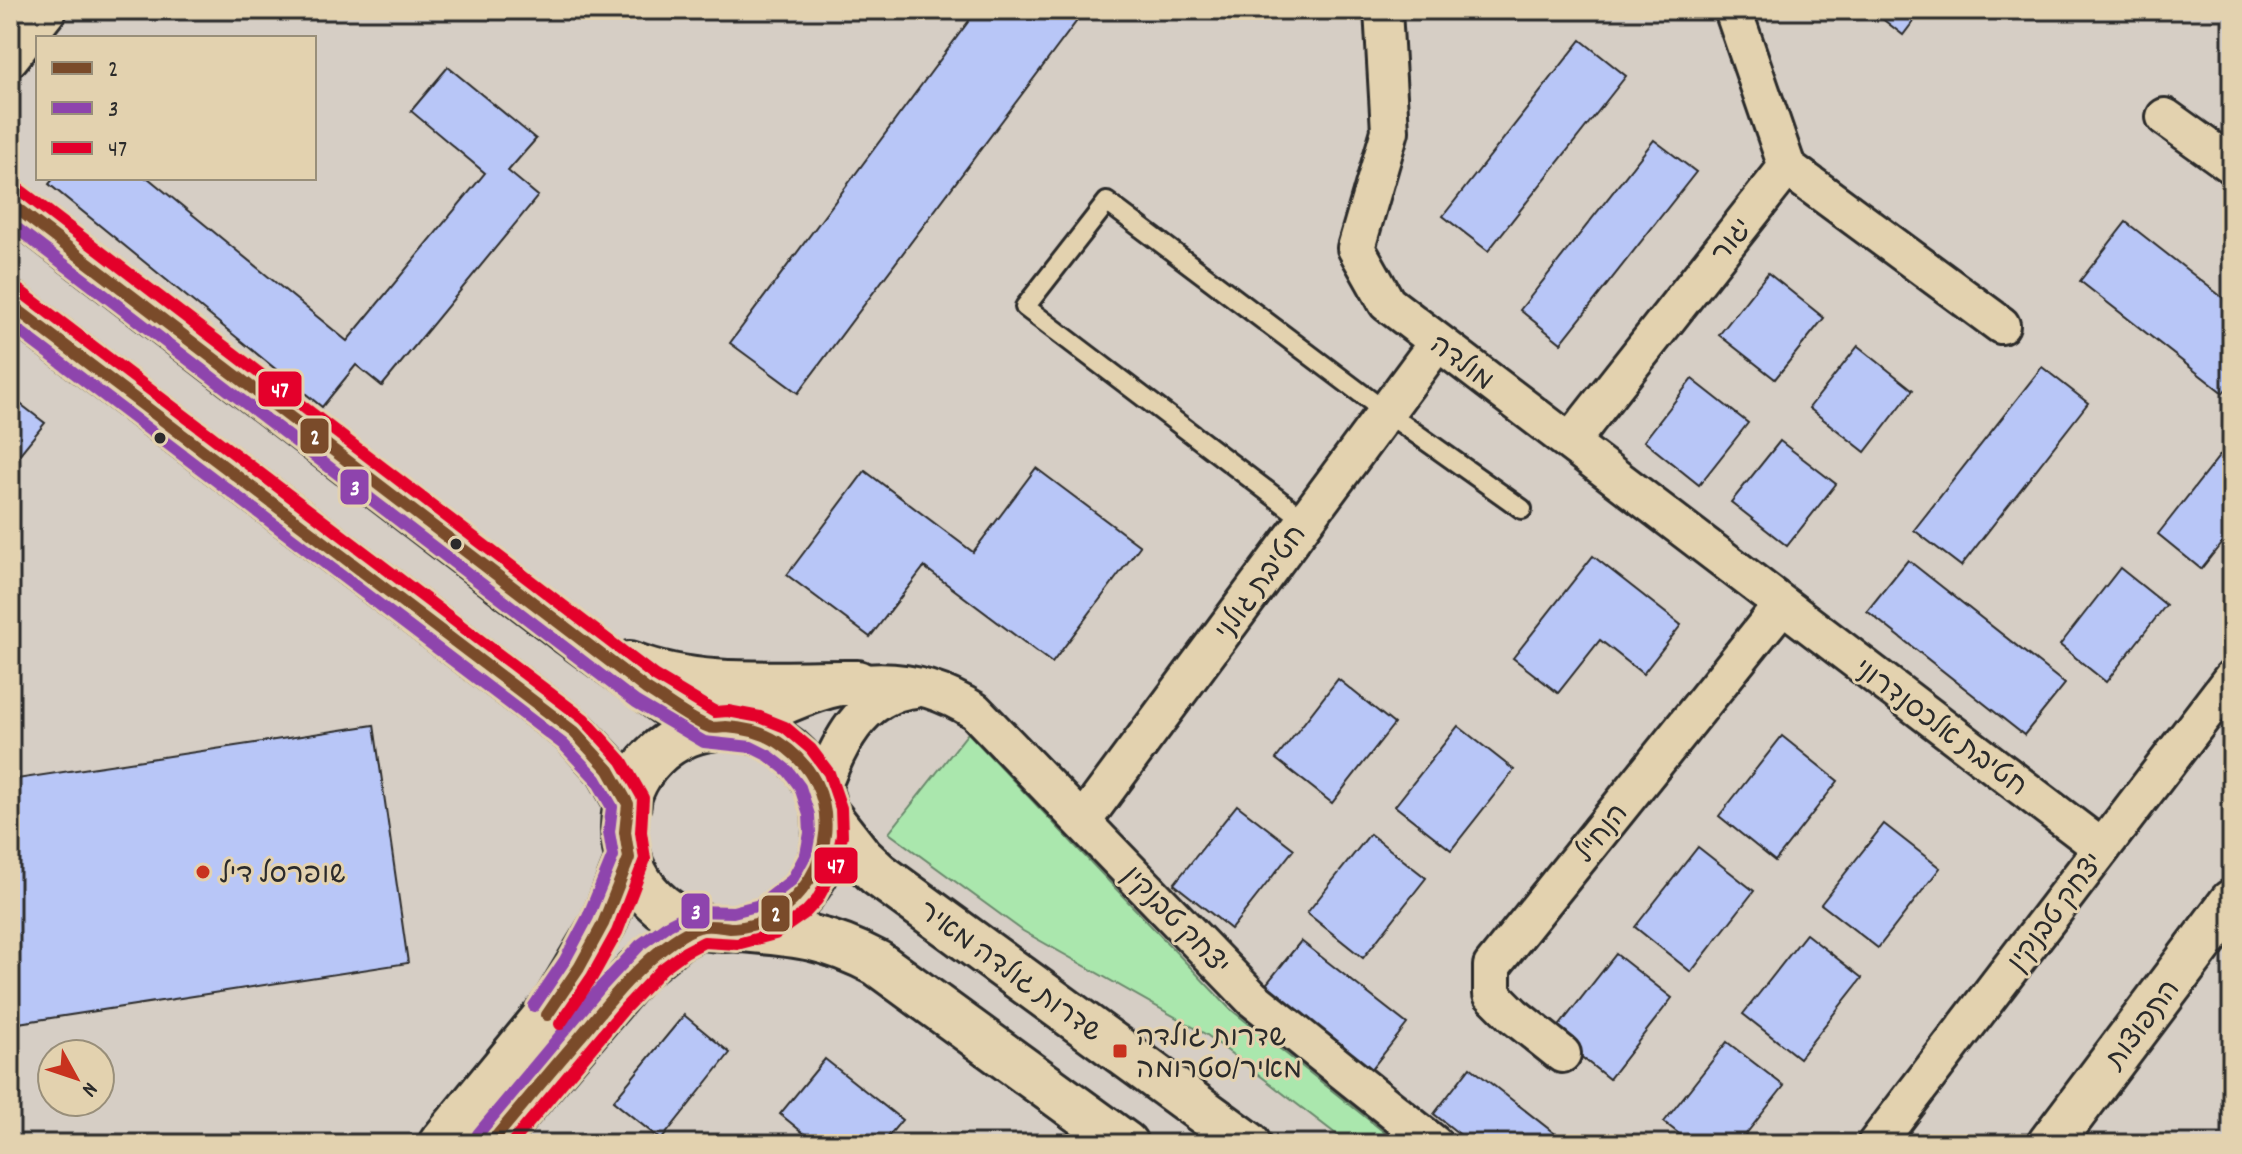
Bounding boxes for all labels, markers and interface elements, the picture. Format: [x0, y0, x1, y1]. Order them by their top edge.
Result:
legend [36, 36, 316, 180]
text: 2 [108, 54, 119, 88]
text: 3 [108, 94, 119, 128]
text: 47 [108, 134, 127, 168]
street label: יגור [1704, 211, 1764, 273]
street label: מולדה [1419, 328, 1501, 402]
line badge: 47 [257, 370, 303, 408]
text: 47 [271, 377, 289, 408]
line badge: 2 [299, 417, 330, 455]
text: 2 [310, 424, 320, 455]
unlabelled marker [152, 430, 168, 446]
line badge: 3 [339, 468, 370, 506]
text: 3 [350, 475, 360, 506]
street label: חטיבת גולני [1208, 518, 1319, 650]
unlabelled marker [448, 536, 464, 552]
street label: חטיבת אלכסנדרוני [1844, 651, 2034, 808]
street label: הנח"ל [1568, 797, 1640, 873]
line badge: 47 [813, 846, 859, 885]
street label: יצחק טבנקין [2000, 846, 2116, 982]
text: 47 [827, 853, 845, 884]
place label: שופרסל דיל [219, 857, 345, 897]
street label: יצחק טבנקין [1111, 858, 1236, 986]
marker: שופרסל דיל [194, 863, 212, 881]
line badge: 3 [680, 892, 711, 930]
line badge: 2 [760, 894, 791, 933]
street label: שדרות גולדה מאיר [908, 894, 1108, 1054]
text: 3 [691, 899, 701, 930]
text: 2 [771, 901, 781, 932]
street label: התפוצות [2097, 973, 2192, 1081]
place label: שדרות גולדה מאיר/סטרומה [1136, 1020, 1302, 1092]
north arrow [36, 1038, 116, 1118]
marker: שדרות גולדה מאיר/סטרומה [1111, 1042, 1129, 1060]
text: N [73, 1074, 104, 1103]

